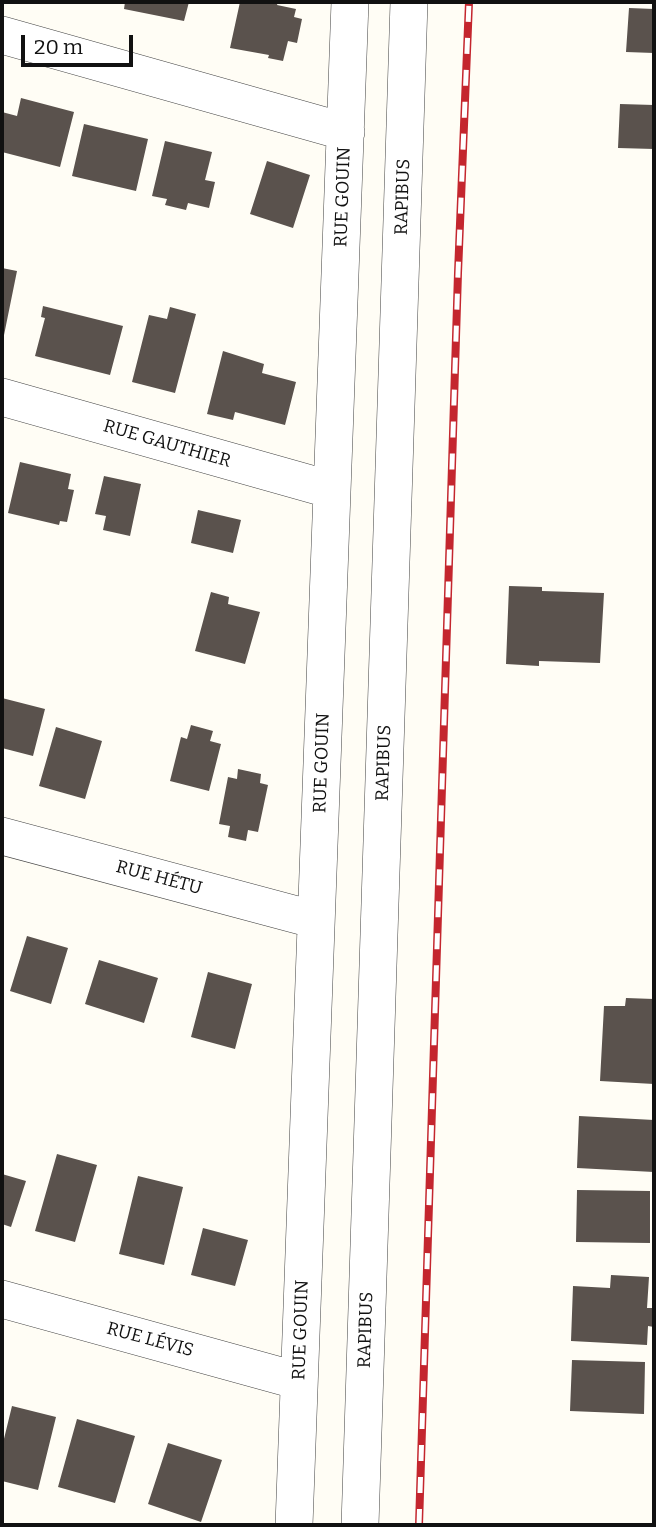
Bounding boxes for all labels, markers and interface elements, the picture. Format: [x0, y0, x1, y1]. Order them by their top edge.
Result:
scale bar [24, 21, 136, 65]
text: 20 m [34, 34, 83, 60]
street label: RUE GOUIN [330, 147, 356, 247]
street label: RAPIBUS [391, 158, 415, 236]
street label: RUE GAUTHIER [101, 415, 233, 473]
street label: RUE GOUIN [309, 713, 335, 813]
street label: RAPIBUS [372, 724, 396, 802]
street label: RUE HÉTU [114, 856, 204, 900]
street label: RUE GOUIN [288, 1280, 314, 1380]
street label: RAPIBUS [354, 1291, 378, 1369]
street label: RUE LÉVIS [104, 1318, 196, 1362]

